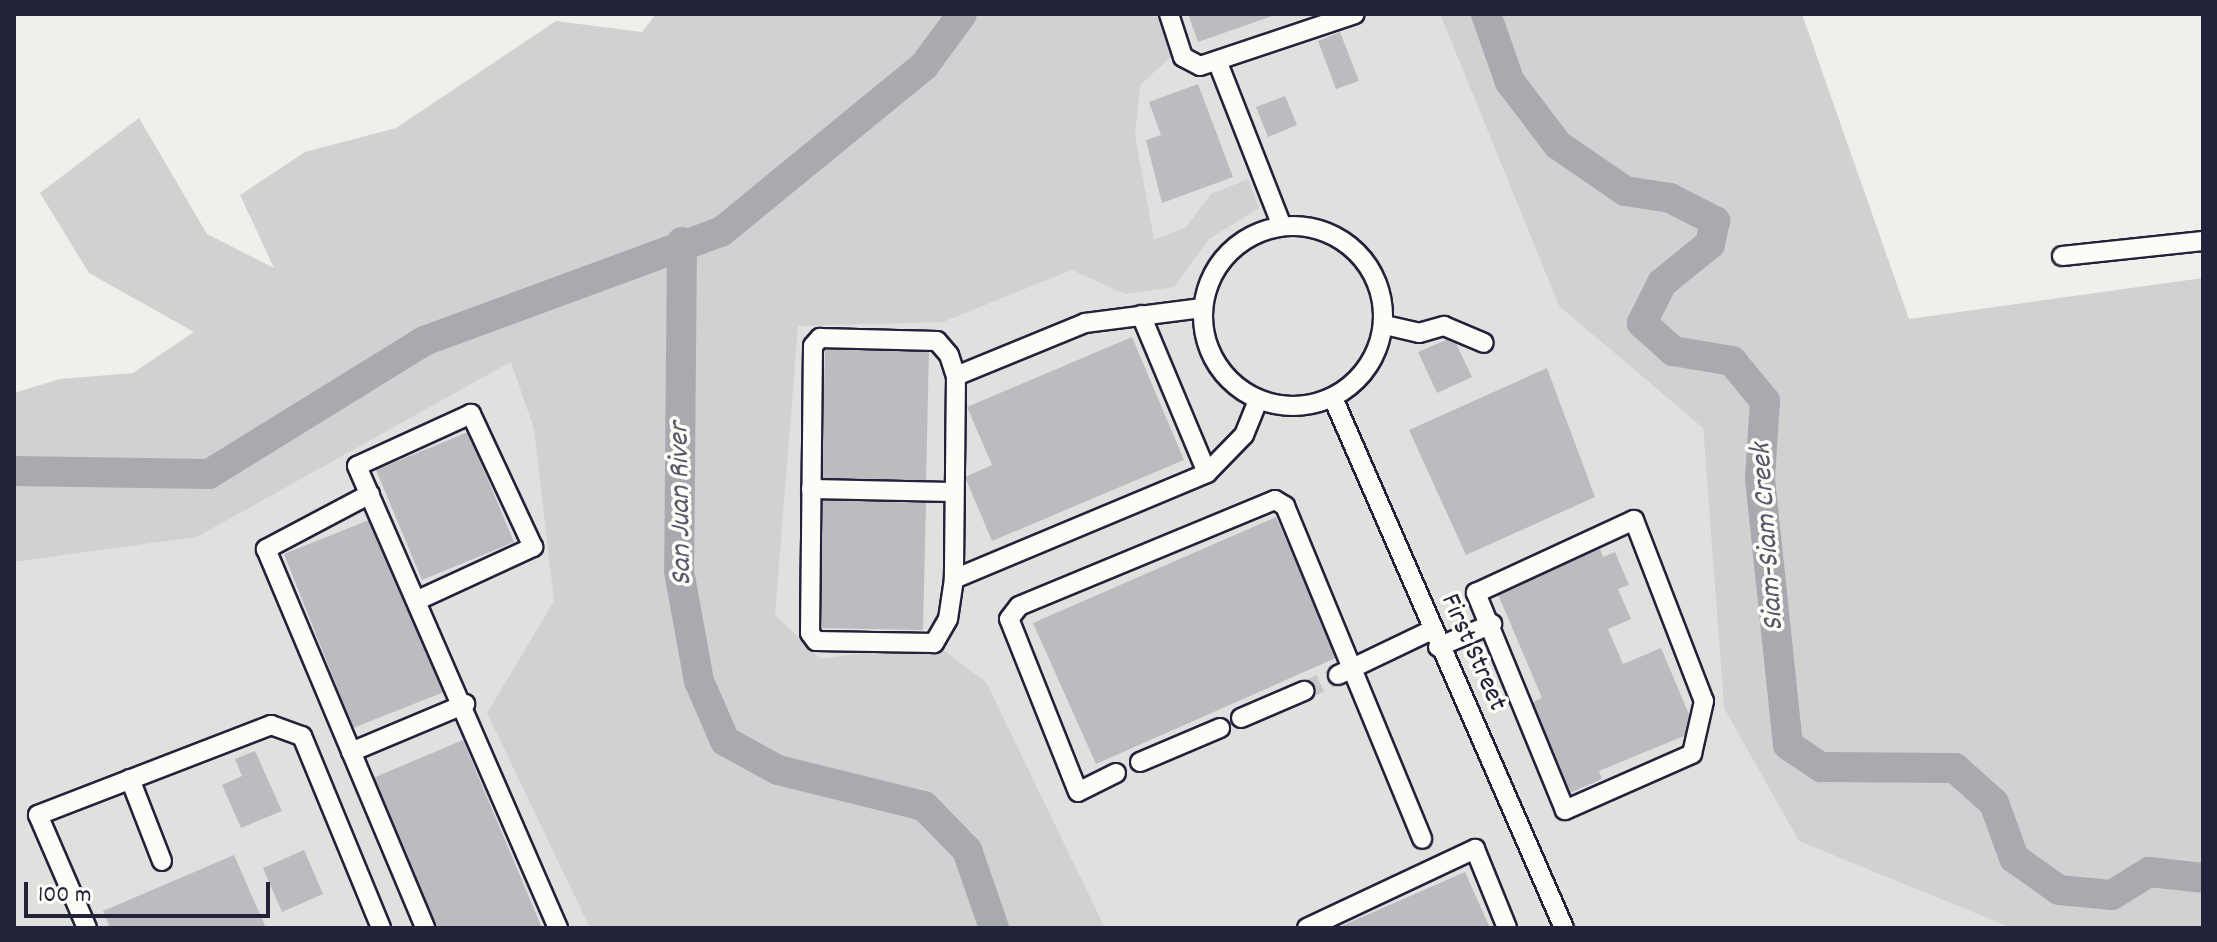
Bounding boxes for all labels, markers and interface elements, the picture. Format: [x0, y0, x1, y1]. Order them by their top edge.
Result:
water label: San Juan River [664, 422, 702, 586]
water label: Siam-Siam Creek [1745, 442, 1795, 632]
street label: First Street [1431, 589, 1513, 717]
scale bar [28, 866, 274, 916]
text: 100 m [38, 879, 91, 913]

